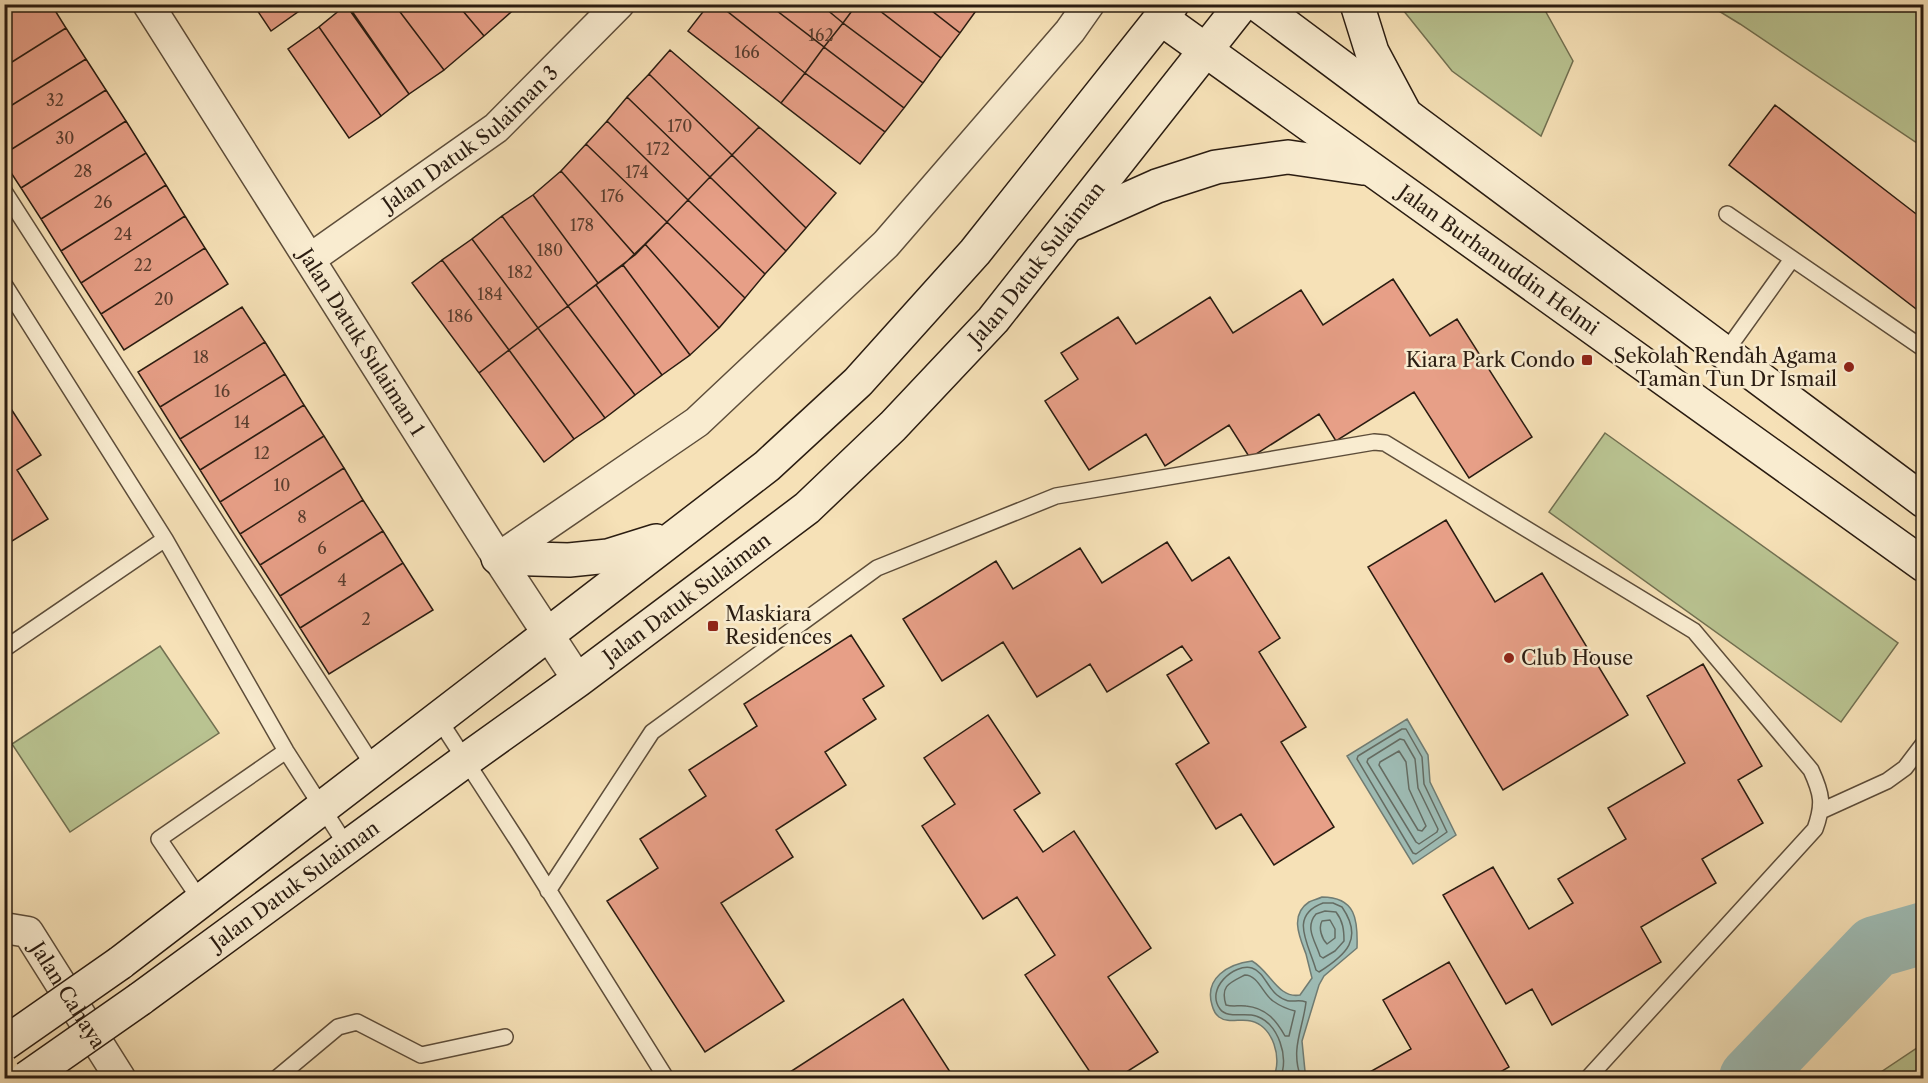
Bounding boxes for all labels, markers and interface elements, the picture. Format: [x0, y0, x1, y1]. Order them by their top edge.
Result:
house number: 162 [808, 25, 834, 45]
house number: 166 [734, 42, 760, 62]
street label: Jalan Datuk Sulaiman 3 [375, 60, 563, 218]
house number: 32 [46, 90, 64, 110]
house number: 170 [668, 116, 692, 136]
house number: 30 [56, 128, 74, 148]
house number: 172 [646, 139, 670, 159]
house number: 28 [74, 161, 92, 181]
house number: 174 [625, 162, 649, 182]
street label: Jalan Datuk Sulaiman [961, 177, 1110, 352]
street label: Jalan Burhanuddin Helmi [1391, 178, 1604, 340]
house number: 176 [600, 186, 624, 206]
house number: 26 [94, 192, 112, 212]
house number: 178 [570, 215, 594, 235]
house number: 24 [114, 224, 132, 244]
house number: 180 [537, 240, 563, 260]
street label: Jalan Datuk Sulaiman 1 [292, 242, 430, 441]
house number: 22 [134, 255, 152, 275]
house number: 182 [507, 262, 533, 282]
house number: 184 [477, 284, 503, 304]
house number: 20 [154, 289, 174, 309]
house number: 186 [447, 306, 473, 326]
place label: Sekolah Rendah Agama Taman Tun Dr Ismail [1613, 344, 1837, 391]
house number: 18 [193, 347, 209, 367]
place label: Kiara Park Condo [1406, 348, 1575, 372]
marker: Kiara Park Condo [1580, 353, 1594, 367]
marker: Sekolah Rendah Agama Taman Tun Dr Ismail [1842, 360, 1856, 374]
house number: 16 [214, 381, 230, 401]
house number: 14 [234, 412, 250, 432]
house number: 12 [254, 443, 270, 463]
house number: 10 [274, 475, 290, 495]
house number: 8 [297, 507, 307, 527]
street label: Jalan Datuk Sulaiman [596, 527, 776, 671]
house number: 6 [317, 538, 327, 558]
house number: 4 [337, 570, 347, 590]
place label: Maskiara Residences [725, 602, 832, 649]
house number: 2 [361, 609, 371, 629]
marker: Maskiara Residences [706, 619, 720, 633]
place label: Club House [1521, 646, 1633, 670]
marker: Club House [1502, 651, 1516, 665]
street label: Jalan Datuk Sulaiman [203, 815, 384, 957]
street label: Jalan Cahaya [24, 935, 111, 1053]

